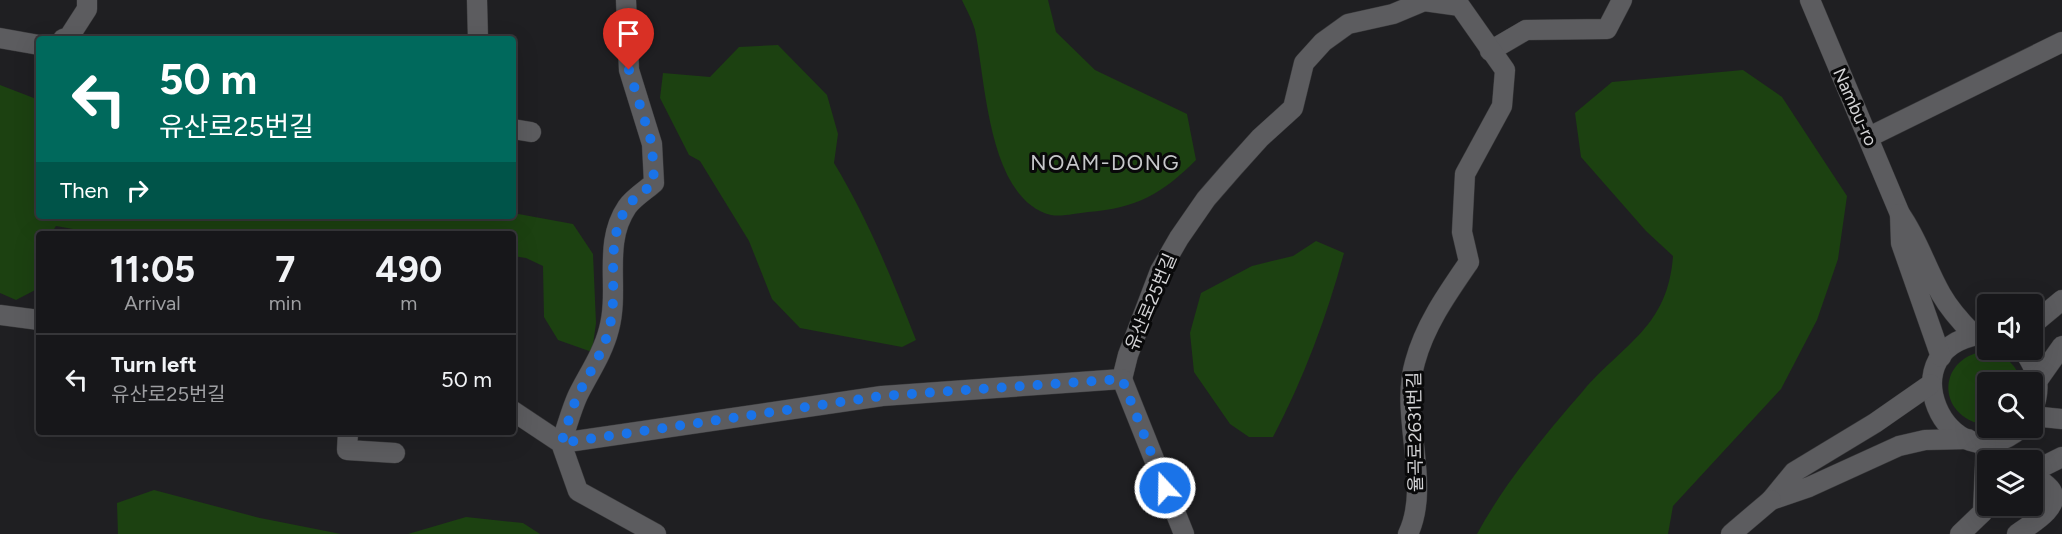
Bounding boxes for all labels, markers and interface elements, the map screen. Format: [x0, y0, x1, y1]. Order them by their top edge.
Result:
pin [603, 8, 654, 70]
icon: arrive [612, 17, 645, 50]
text: 50 m [159, 54, 257, 105]
icon: left [60, 60, 138, 138]
street label: Nambu-ro [1828, 65, 1882, 149]
text: 유산로25번길 [159, 110, 314, 143]
district label: NOAM-DONG [1030, 150, 1180, 175]
icon: right [121, 174, 154, 207]
text: Then [60, 177, 109, 204]
text: 11:05 [110, 248, 195, 291]
text: 7 [275, 248, 295, 291]
text: 490 [375, 248, 442, 291]
street label: 유산로25번길 [1121, 250, 1181, 354]
text: Arrival [124, 291, 181, 315]
text: min [269, 291, 302, 315]
text: m [400, 291, 417, 315]
map controls [1977, 294, 2043, 516]
button: sound [1977, 294, 2043, 360]
text: Turn left [111, 351, 197, 378]
icon: left [60, 363, 93, 396]
text: 50 m [441, 366, 492, 393]
street label: 율곡로2631번길 [1403, 372, 1427, 492]
button: search [1977, 372, 2043, 438]
text: 유산로25번길 [111, 382, 226, 406]
button: layers [1977, 450, 2043, 516]
position arrow [1133, 456, 1197, 520]

